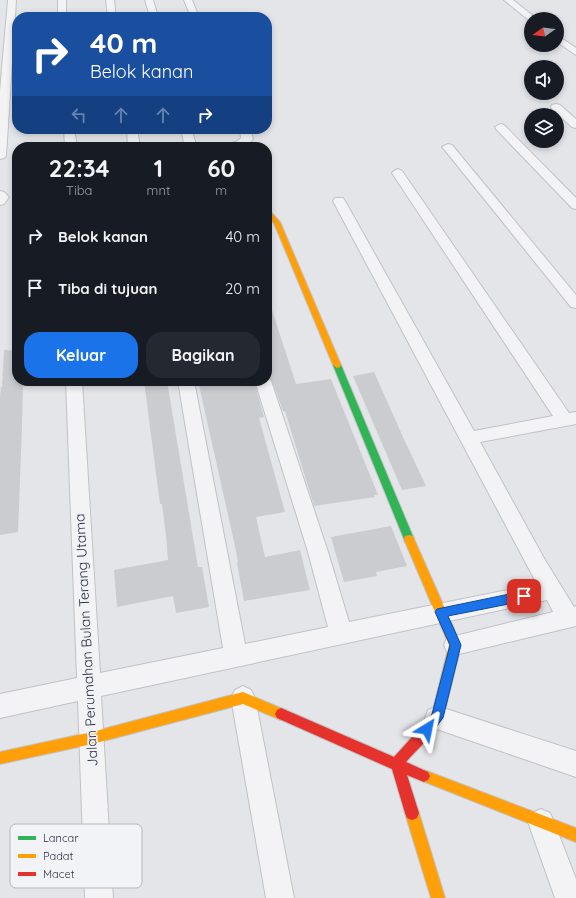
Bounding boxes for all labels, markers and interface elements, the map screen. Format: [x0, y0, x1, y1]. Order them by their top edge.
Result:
north arrow [524, 12, 564, 52]
map controls [524, 12, 564, 148]
text: 40 m [90, 25, 157, 60]
icon: right [24, 28, 76, 80]
text: Belok kanan [90, 60, 193, 83]
button: sound [524, 60, 564, 100]
icon: left [68, 104, 90, 126]
icon: ahead [110, 104, 132, 126]
icon: ahead [152, 104, 174, 126]
icon: right [194, 104, 216, 126]
button: layers [524, 108, 564, 148]
text: 22:34 [49, 153, 110, 183]
text: 1 [154, 153, 163, 183]
text: 60 [207, 153, 235, 183]
text: Tiba [66, 182, 92, 198]
text: mnt [147, 182, 170, 198]
text: m [215, 182, 227, 198]
icon: right [24, 225, 46, 247]
text: Belok kanan [58, 227, 148, 246]
text: 40 m [225, 227, 260, 246]
icon: arrive [24, 277, 46, 299]
text: Tiba di tujuan [58, 279, 157, 298]
text: 20 m [225, 279, 260, 298]
button: Keluar [24, 332, 138, 378]
button: Bagikan [146, 332, 260, 378]
street label: Jalan Perumahan Bulan Terang Utama [70, 513, 102, 767]
pin [507, 579, 541, 613]
icon: arrive [513, 585, 535, 607]
position arrow [406, 708, 448, 750]
legend [10, 824, 142, 888]
text: Lancar [43, 831, 79, 845]
text: Padat [43, 849, 73, 863]
text: Macet [43, 867, 75, 881]

